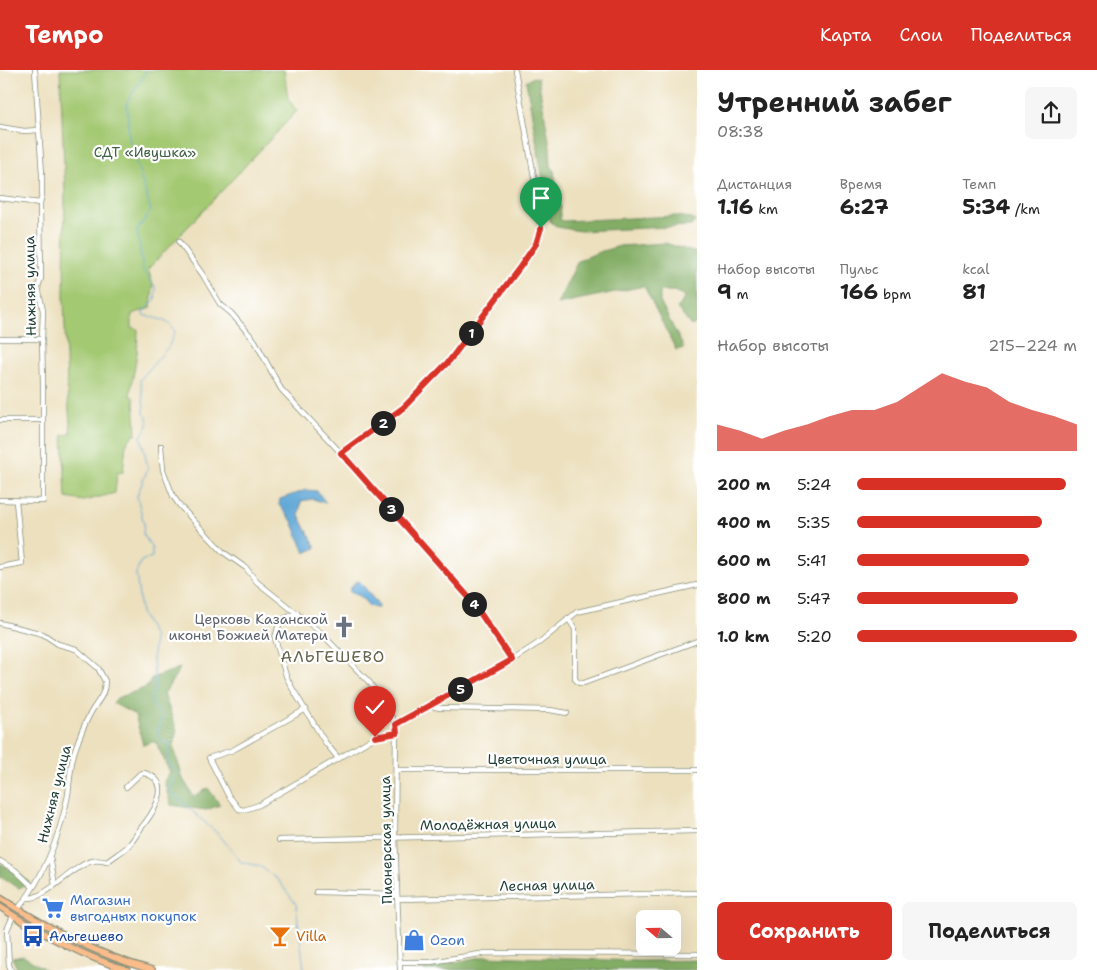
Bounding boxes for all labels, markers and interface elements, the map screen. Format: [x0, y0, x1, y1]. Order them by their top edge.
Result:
text: Tempo [25, 19, 104, 51]
text: Карта [820, 23, 871, 47]
text: Слои [899, 23, 943, 47]
text: Поделиться [971, 23, 1072, 47]
text: Утренний забег [717, 83, 952, 121]
button: share [1025, 87, 1077, 139]
text: 08:38 [717, 121, 764, 142]
park label: СДТ «Ивушка» [94, 143, 196, 161]
text: Дистанция [717, 175, 792, 193]
text: Время [840, 175, 882, 193]
text: Темп [962, 175, 996, 193]
pin [520, 177, 562, 228]
icon: arrive [527, 184, 555, 212]
text: 1.16 [717, 193, 753, 221]
text: 6:27 [840, 193, 889, 221]
text: 5:34 [962, 193, 1010, 221]
text: km [753, 200, 778, 218]
text: /km [1010, 200, 1040, 218]
street label: Нижняя улица [20, 235, 40, 336]
text: Набор высоты [717, 260, 815, 278]
text: Пульс [840, 260, 879, 278]
text: kcal [962, 260, 990, 278]
text: 9 [717, 278, 732, 306]
text: 166 [840, 278, 878, 306]
text: 81 [962, 278, 986, 306]
text: m [732, 285, 749, 303]
text: bpm [878, 285, 911, 303]
pin: 1 [458, 320, 484, 346]
text: 1 [468, 324, 475, 342]
text: Набор высоты [717, 335, 829, 356]
text: 215–224 m [988, 335, 1077, 356]
pin: 2 [370, 410, 396, 436]
text: 2 [379, 414, 388, 432]
text: 200 m [717, 474, 770, 495]
text: 5:24 [797, 474, 831, 495]
pin: 3 [378, 496, 404, 522]
text: 3 [387, 500, 396, 518]
text: 400 m [717, 512, 771, 533]
text: 5:35 [797, 512, 830, 533]
text: 600 m [717, 550, 771, 571]
text: 5:41 [797, 550, 827, 571]
text: 800 m [717, 588, 771, 609]
text: 5:47 [797, 588, 831, 609]
pin: 4 [462, 592, 486, 616]
text: 4 [470, 595, 479, 613]
place label: Церковь Казанской иконы Божией Матери [168, 610, 328, 644]
church icon: Церковь Казанской иконы Божией Матери [331, 614, 357, 640]
text: 1.0 km [717, 626, 769, 647]
text: 5:20 [797, 626, 832, 647]
district label: АЛЬГЕШЕВО [281, 646, 385, 667]
pin: 5 [448, 676, 472, 702]
text: 5 [456, 680, 465, 698]
pin [354, 686, 396, 737]
icon: check [361, 693, 389, 721]
street label: Нижняя улица [33, 743, 75, 845]
street label: Цветочная улица [487, 750, 607, 768]
street label: Пионерская улица [376, 776, 396, 904]
street label: Молодёжная улица [420, 814, 557, 834]
street label: Лесная улица [499, 875, 595, 895]
place label: Магазин выгодных покупок [70, 891, 197, 925]
supermarket icon: Магазин выгодных покупок [40, 895, 66, 921]
button: Сохранить [717, 902, 892, 960]
button: Поделиться [902, 902, 1077, 960]
north arrow [636, 910, 681, 955]
map controls [636, 910, 681, 955]
bus stop icon: Альгешево [20, 923, 46, 949]
bar icon: Villa [267, 923, 293, 949]
place label: Альгешево [49, 927, 123, 945]
place label: Villa [296, 927, 327, 945]
shop icon: Ozon [401, 927, 427, 953]
place label: Ozon [430, 931, 465, 949]

